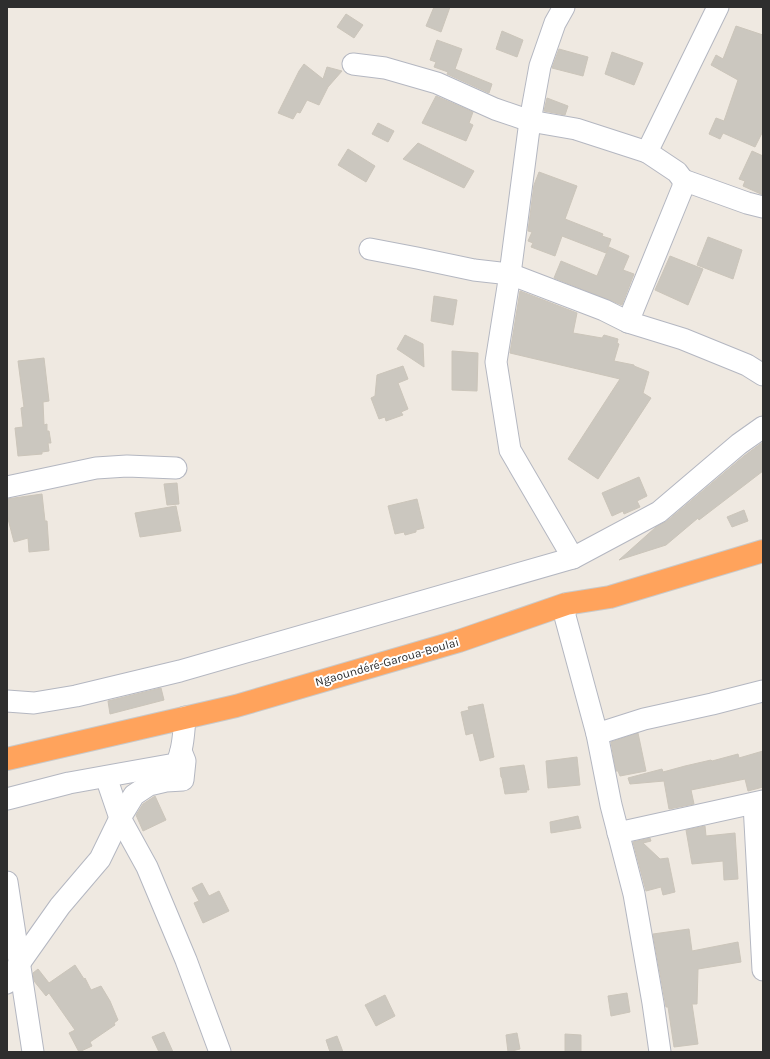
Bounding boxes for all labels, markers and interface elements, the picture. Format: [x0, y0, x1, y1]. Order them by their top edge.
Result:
street label: Ngaoundéré-Garoua-Boulai [314, 635, 460, 689]

